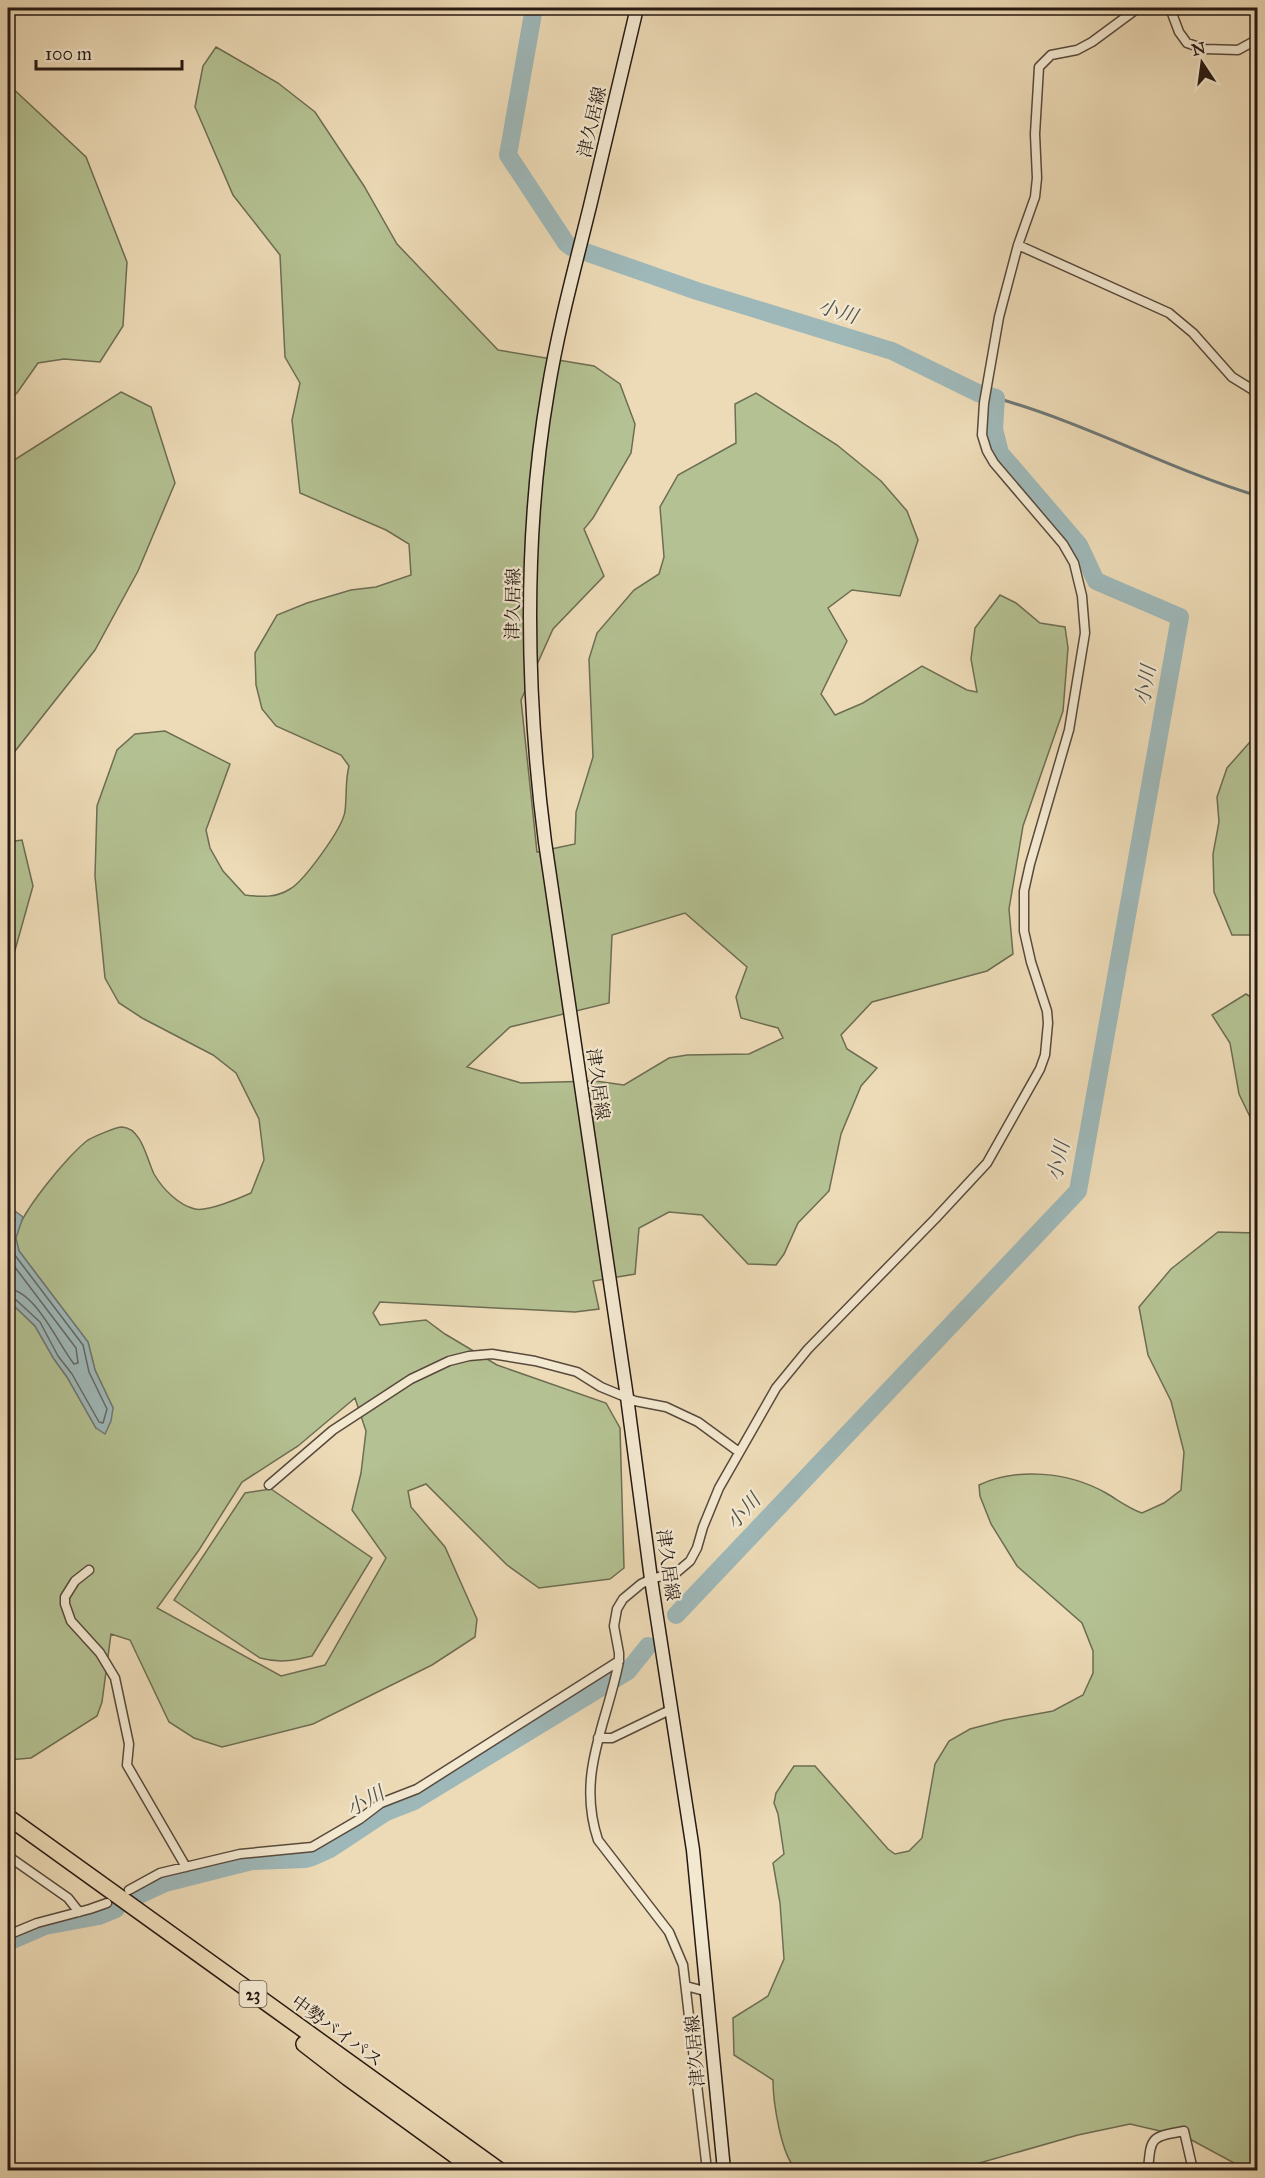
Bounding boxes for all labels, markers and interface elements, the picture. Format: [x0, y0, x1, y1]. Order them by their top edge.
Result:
scale bar [36, 33, 182, 71]
north arrow [1172, 33, 1232, 93]
text: N [1190, 38, 1208, 60]
text: 100 m [45, 43, 92, 65]
street label: 津久居線 [573, 84, 611, 160]
water label: 小川 [815, 294, 863, 329]
street label: 津久居線 [501, 568, 525, 640]
water label: 小川 [1130, 661, 1161, 707]
street label: 津久居線 [582, 1047, 614, 1121]
water label: 小川 [1042, 1137, 1075, 1183]
water label: 小川 [721, 1487, 767, 1534]
street label: 津久居線 [652, 1528, 684, 1602]
water label: 小川 [342, 1780, 390, 1821]
road number: 23 [240, 1981, 266, 2007]
street label: 中勢バイパス [287, 1990, 387, 2072]
street label: 津久居線 [681, 2014, 709, 2088]

